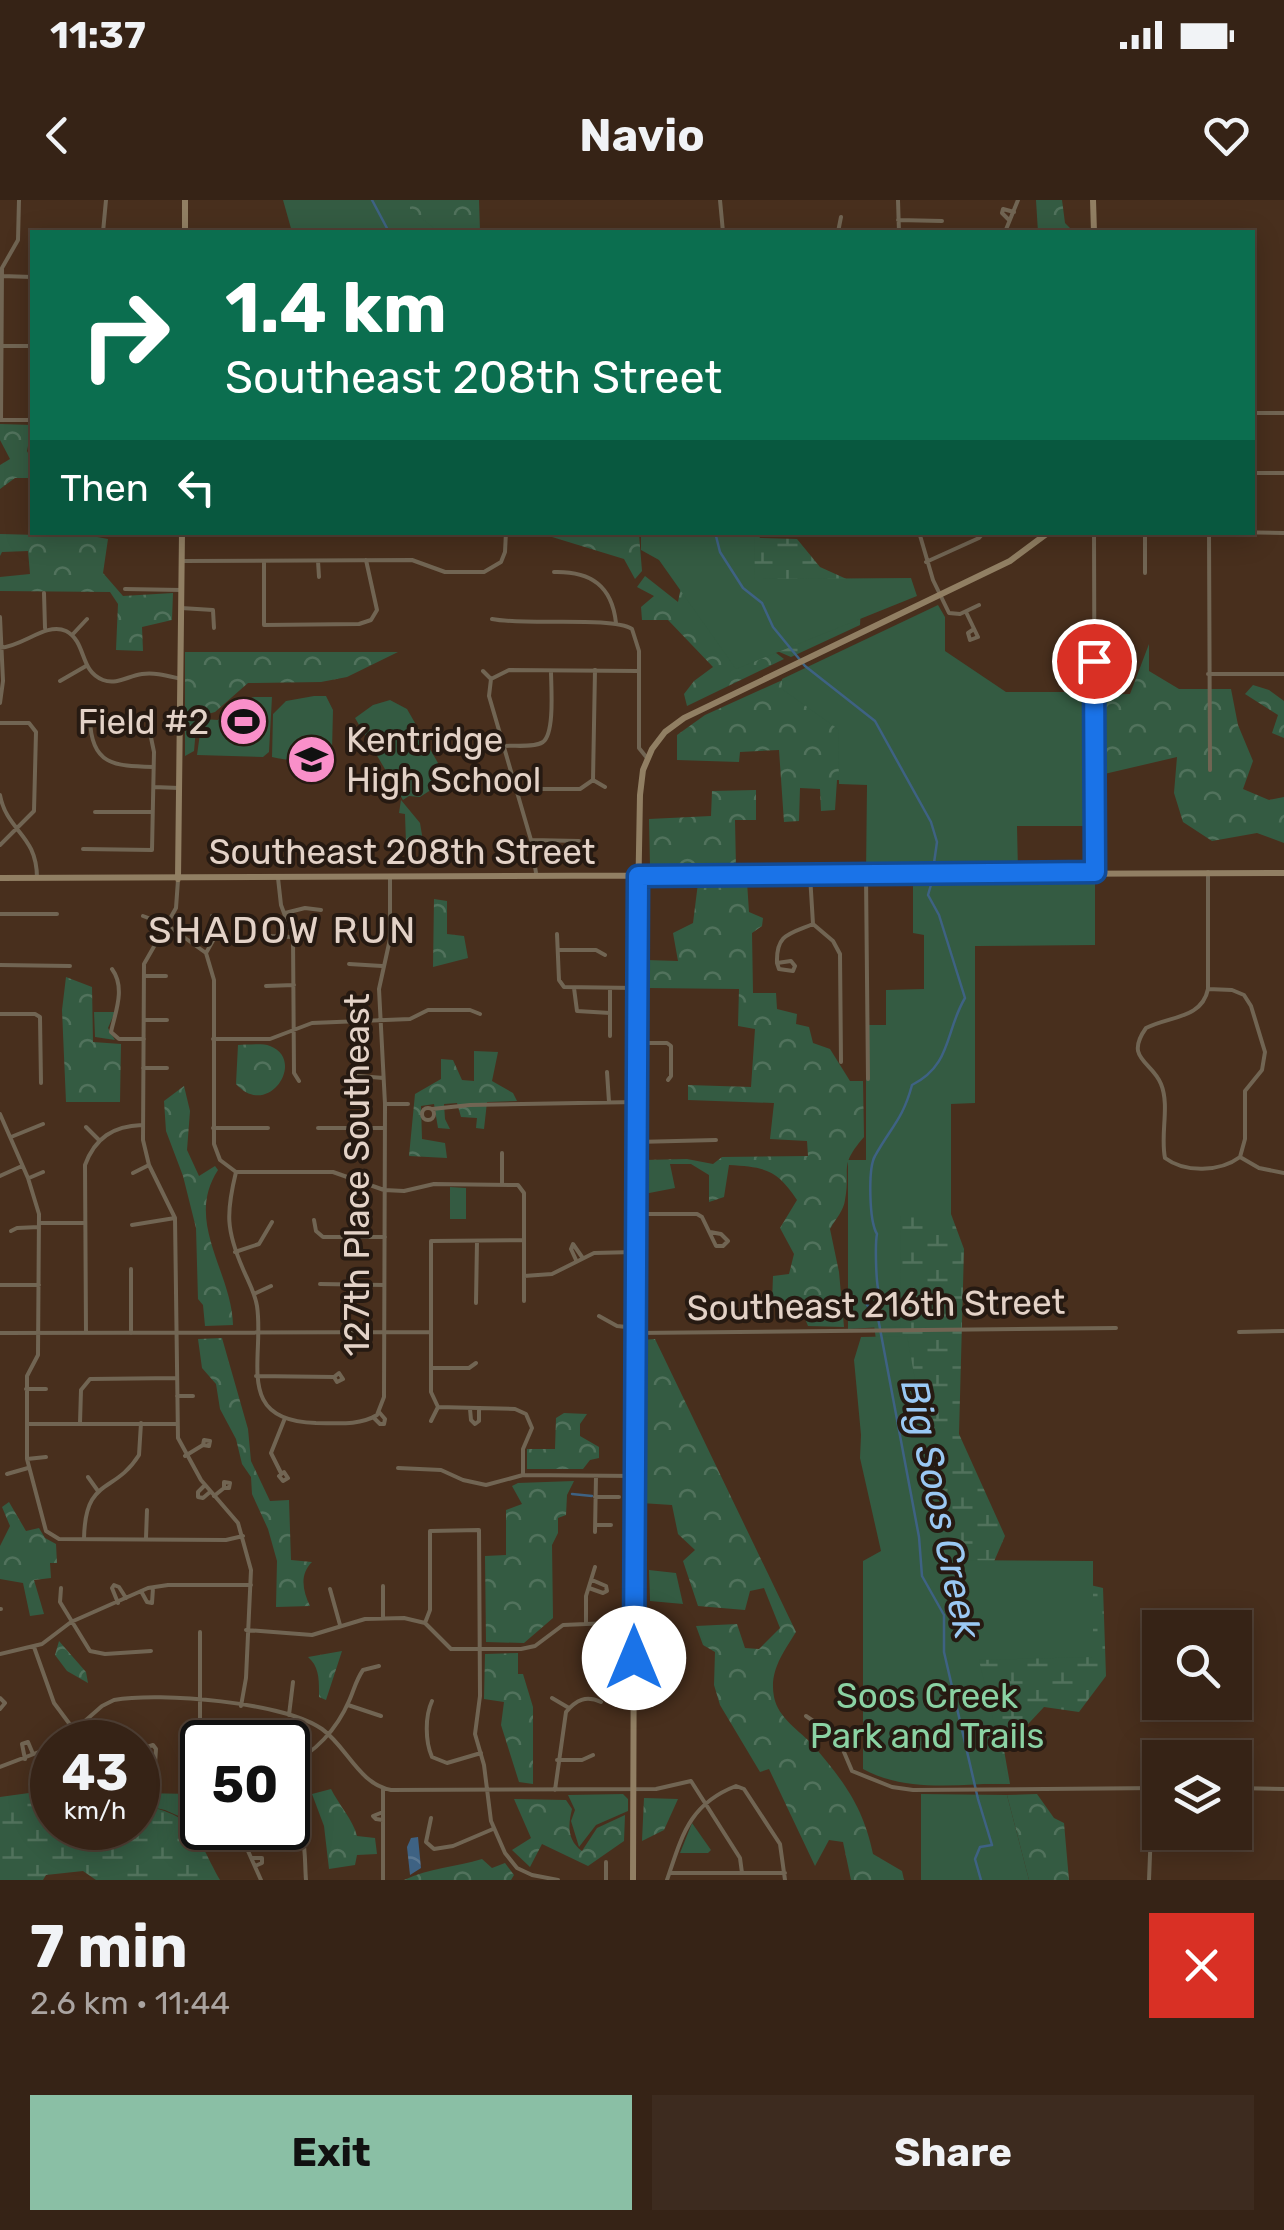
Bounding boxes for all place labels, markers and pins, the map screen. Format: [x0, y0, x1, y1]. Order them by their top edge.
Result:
pin [1052, 619, 1137, 704]
sports icon: Field #2 [218, 696, 270, 748]
place label: Field #2 [78, 701, 209, 743]
place label: Kentridge High School [346, 719, 541, 801]
school or university icon: Kentridge High School [285, 734, 337, 786]

